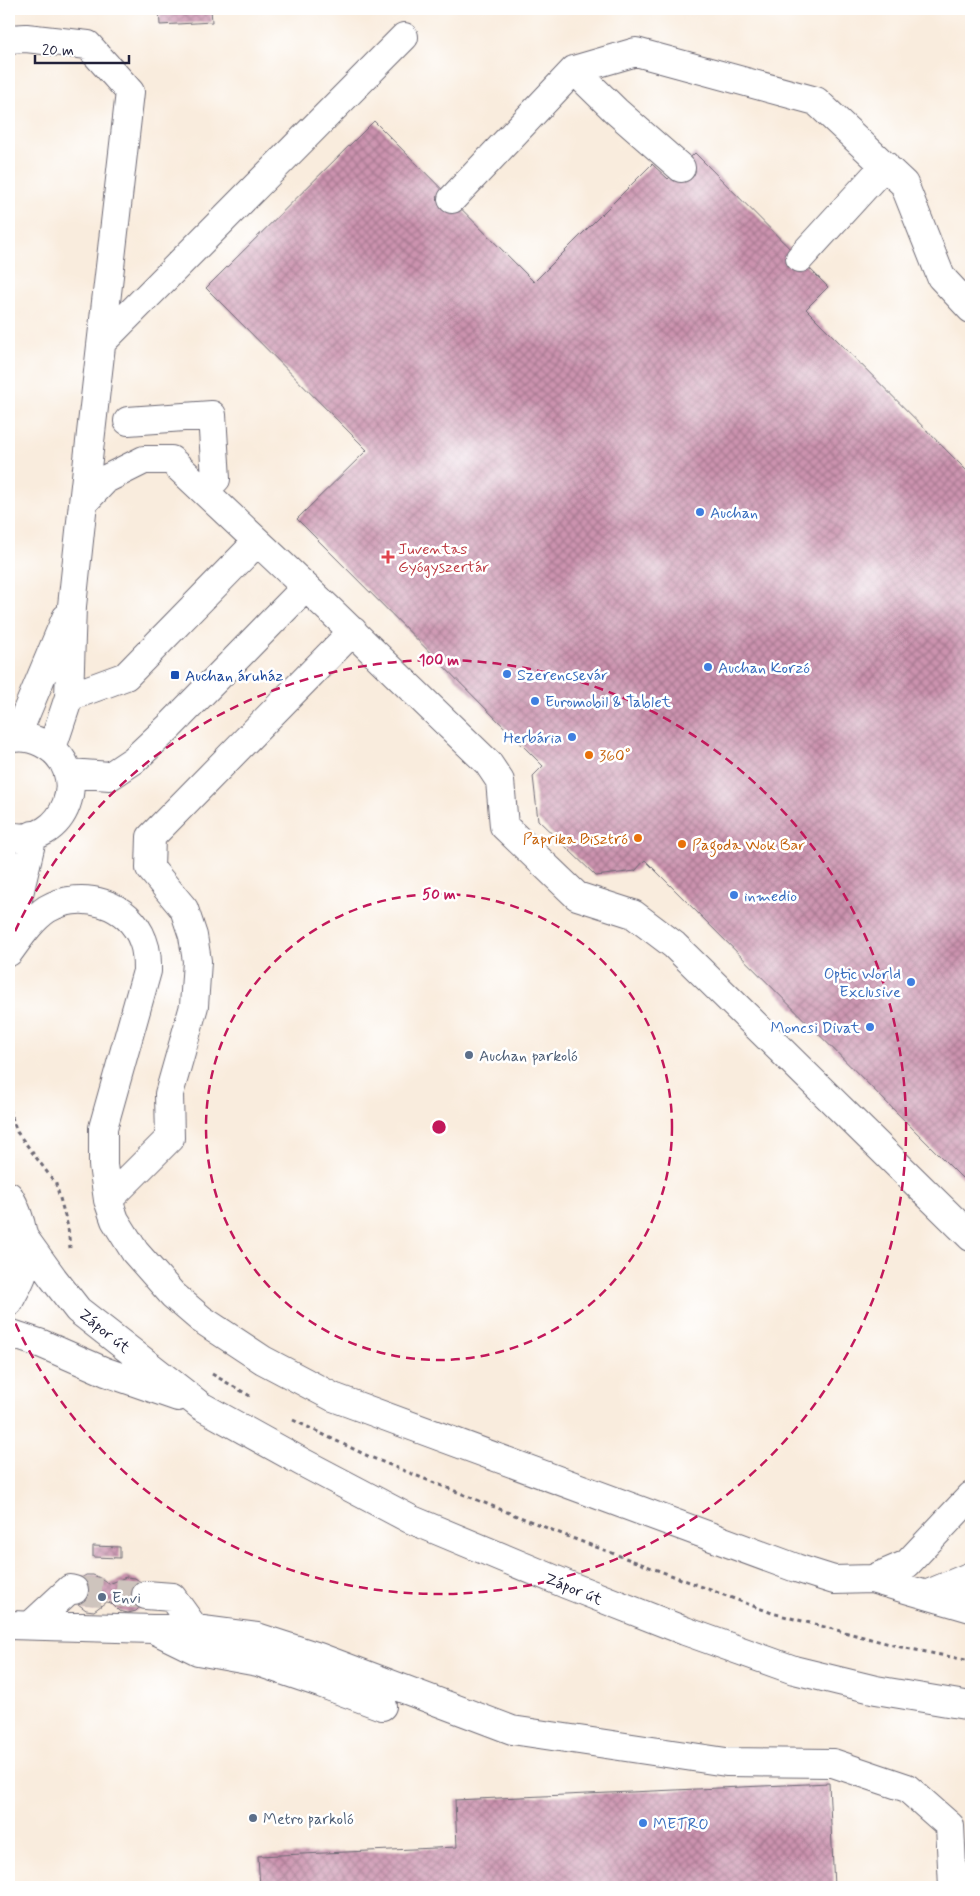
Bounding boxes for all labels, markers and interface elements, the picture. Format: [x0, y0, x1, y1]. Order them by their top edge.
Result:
scale bar [35, 32, 129, 64]
text: 20 m [42, 41, 74, 61]
place label: Auchan [710, 503, 758, 524]
marker: Auchan [694, 506, 706, 518]
place label: Juventas Gyógyszertár [398, 539, 490, 578]
marker: Juventas Gyógyszertár [382, 551, 394, 563]
text: 100 m [419, 651, 459, 671]
place label: Auchan Korzó [718, 658, 810, 679]
marker: Auchan Korzó [702, 661, 714, 673]
place label: Szerencsevár [517, 665, 608, 686]
place label: Auchan áruház [185, 666, 283, 687]
marker: Szerencsevár [501, 668, 513, 680]
marker: Auchan áruház [169, 669, 181, 681]
place label: Euromobil & Tablet [545, 692, 672, 713]
marker: Euromobil & Tablet [529, 695, 541, 707]
place label: Herbária [503, 728, 562, 749]
marker: Herbária [566, 731, 578, 743]
place label: 360° [599, 746, 631, 767]
marker: 360° [583, 749, 595, 761]
place label: Paprika Bisztró [523, 829, 628, 850]
marker: Paprika Bisztró [632, 832, 644, 844]
place label: Pagoda Wok Bar [692, 835, 805, 857]
marker: Pagoda Wok Bar [676, 838, 688, 850]
text: 50 m [422, 885, 456, 905]
place label: inmedio [744, 886, 797, 907]
marker: inmedio [728, 889, 740, 901]
place label: Optic World Exclusive [824, 964, 901, 1003]
marker: Optic World Exclusive [905, 976, 917, 988]
place label: Moncsi Divat [770, 1018, 861, 1039]
marker: Moncsi Divat [864, 1021, 876, 1033]
place label: Auchan parkoló [479, 1046, 578, 1067]
marker: Auchan parkoló [463, 1049, 475, 1061]
centre of rings [430, 1118, 448, 1136]
street label: Zápor út [74, 1304, 135, 1359]
street label: Zápor út [541, 1568, 606, 1611]
place label: Envi [112, 1588, 141, 1609]
marker: Envi [96, 1591, 108, 1603]
place label: Metro parkoló [263, 1809, 354, 1830]
marker: Metro parkoló [247, 1812, 259, 1824]
place label: METRO [653, 1814, 709, 1835]
marker: METRO [637, 1817, 649, 1829]

